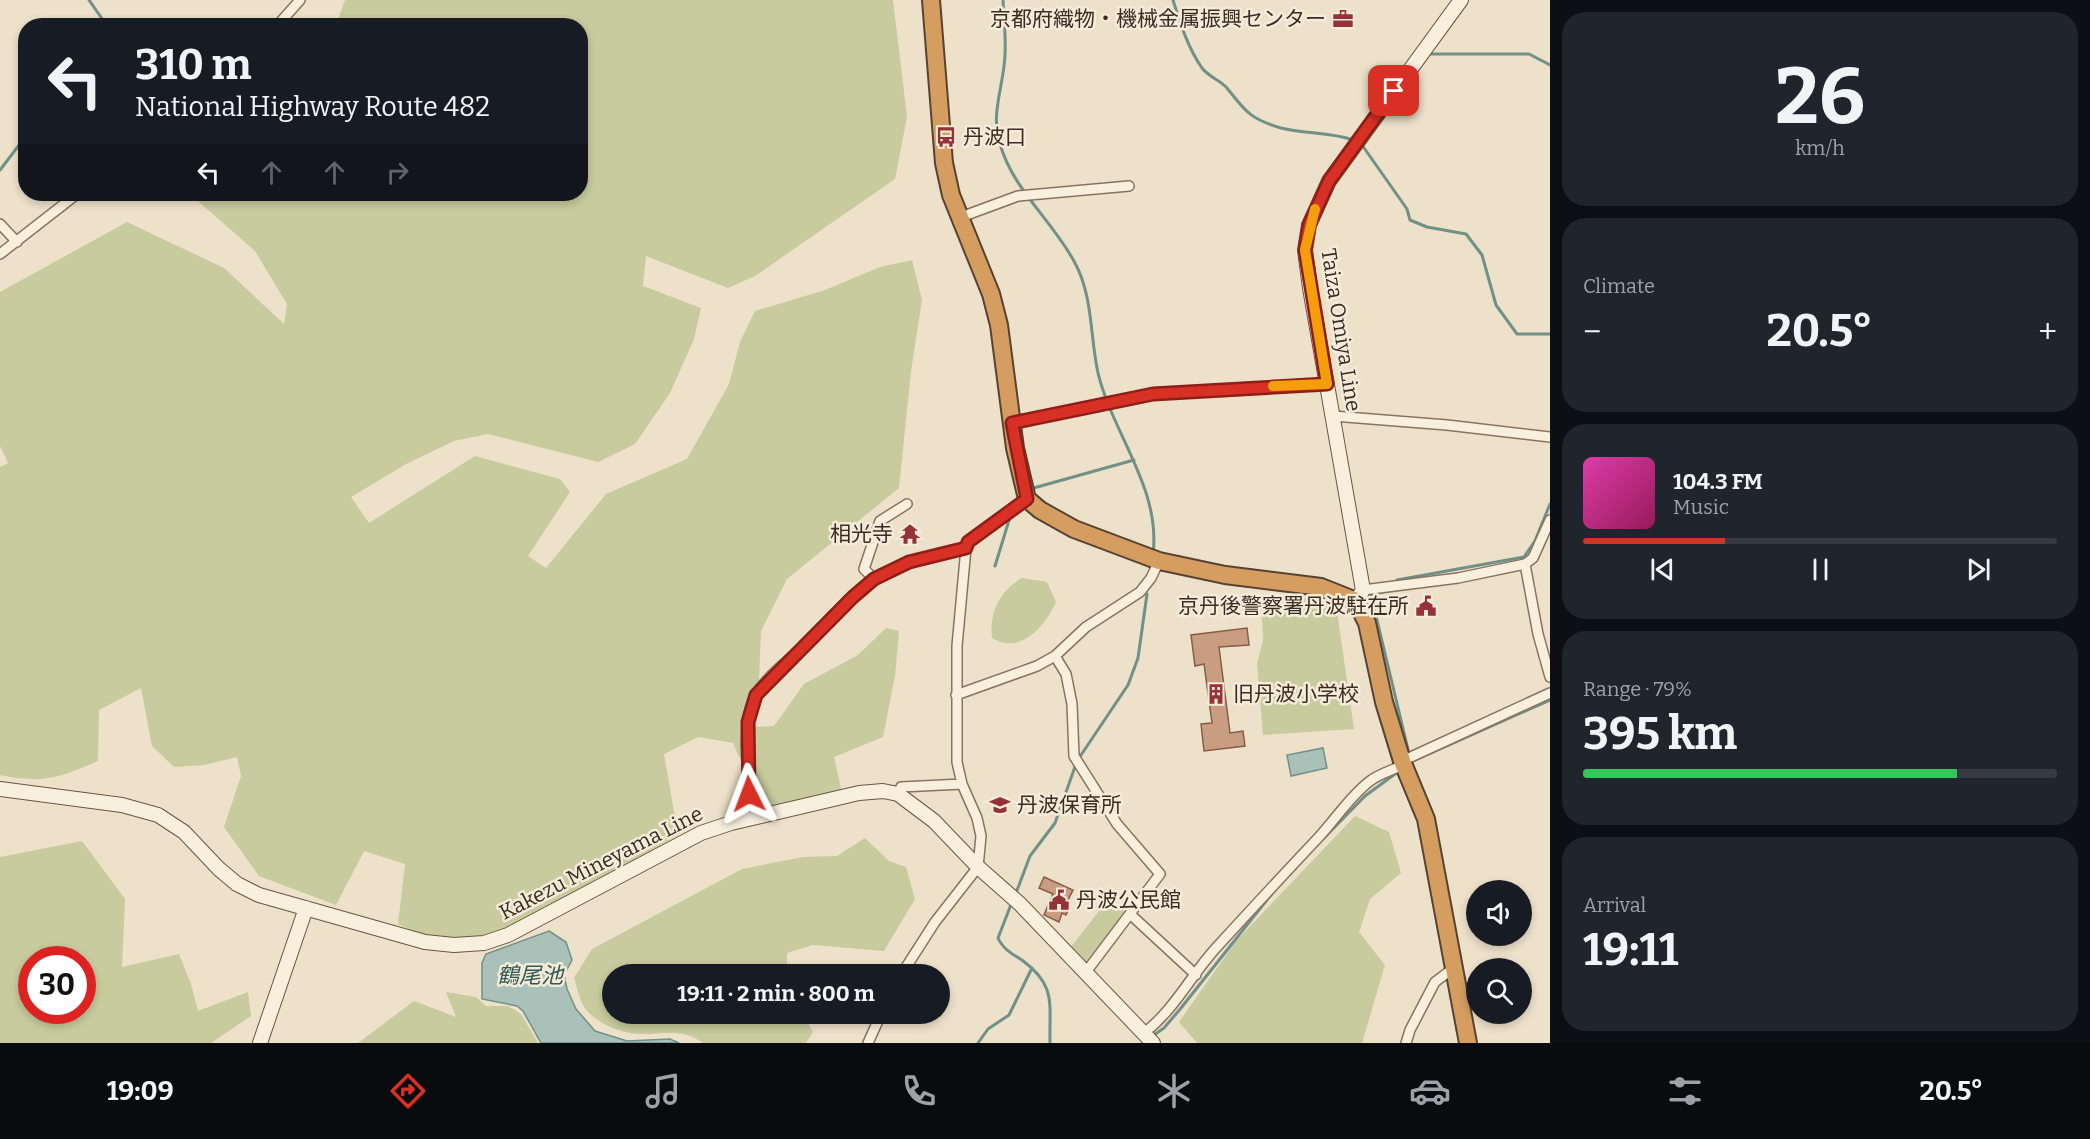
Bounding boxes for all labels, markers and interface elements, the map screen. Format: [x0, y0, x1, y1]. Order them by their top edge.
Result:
place label: 京都府織物・機械金属振興センター [990, 6, 1326, 32]
office icon: 京都府織物・機械金属振興センター [1331, 7, 1355, 31]
text: 310 m [135, 40, 252, 90]
icon: left [36, 42, 114, 120]
text: 26 [1775, 50, 1865, 144]
pin [1368, 65, 1419, 116]
icon: arrive [1377, 74, 1410, 107]
text: National Highway Route 482 [135, 91, 490, 123]
place label: 丹波口 [963, 124, 1026, 150]
bus stop icon: 丹波口 [934, 125, 958, 149]
text: km/h [1795, 136, 1845, 160]
icon: left [192, 156, 225, 189]
icon: ahead [255, 156, 288, 189]
icon: ahead [318, 156, 351, 189]
icon: right [381, 156, 414, 189]
street label: Taiza Omiya Line [1315, 247, 1367, 413]
text: Climate [1583, 274, 1655, 298]
text: 20.5° [1767, 304, 1873, 358]
text: − [1583, 312, 1601, 352]
text: + [2038, 312, 2057, 352]
text: 104.3 FM [1673, 468, 1763, 495]
text: Music [1673, 495, 1729, 519]
place label: 相光寺 [830, 521, 893, 547]
temple icon: 相光寺 [898, 522, 922, 546]
icon: previous [1646, 553, 1679, 586]
icon: pause [1804, 553, 1837, 586]
icon: next [1962, 553, 1995, 586]
place label: 京丹後警察署丹波駐在所 [1178, 593, 1409, 619]
public building icon: 京丹後警察署丹波駐在所 [1414, 594, 1438, 618]
text: Range · 79% [1583, 677, 1692, 701]
place label: 旧丹波小学校 [1233, 681, 1359, 707]
building icon: 旧丹波小学校 [1204, 682, 1228, 706]
text: 395 km [1583, 707, 1737, 761]
position arrow [717, 762, 781, 826]
place label: 丹波保育所 [1017, 792, 1122, 818]
school or university icon: 丹波保育所 [988, 793, 1012, 817]
street label: Kakezu Mineyama Line [495, 800, 707, 926]
map controls [1466, 880, 1532, 1024]
button: sound [1466, 880, 1532, 946]
place label: 丹波公民館 [1076, 887, 1181, 913]
public building icon: 丹波公民館 [1047, 888, 1071, 912]
text: Arrival [1583, 893, 1646, 917]
text: 19:11 [1583, 923, 1678, 977]
speed limit sign: 30 [18, 946, 96, 1024]
button: search [1466, 958, 1532, 1024]
water label: 鶴尾池 [497, 962, 565, 989]
text: 19:11 · 2 min · 800 m [677, 980, 875, 1007]
icon: directions [387, 1070, 429, 1112]
icon: music [642, 1070, 684, 1112]
icon: phone [898, 1070, 940, 1112]
icon: climate [1153, 1070, 1195, 1112]
icon: car [1409, 1070, 1451, 1112]
icon: filters [1664, 1070, 1706, 1112]
text: 19:09 [107, 1075, 174, 1107]
text: 20.5° [1919, 1075, 1983, 1107]

